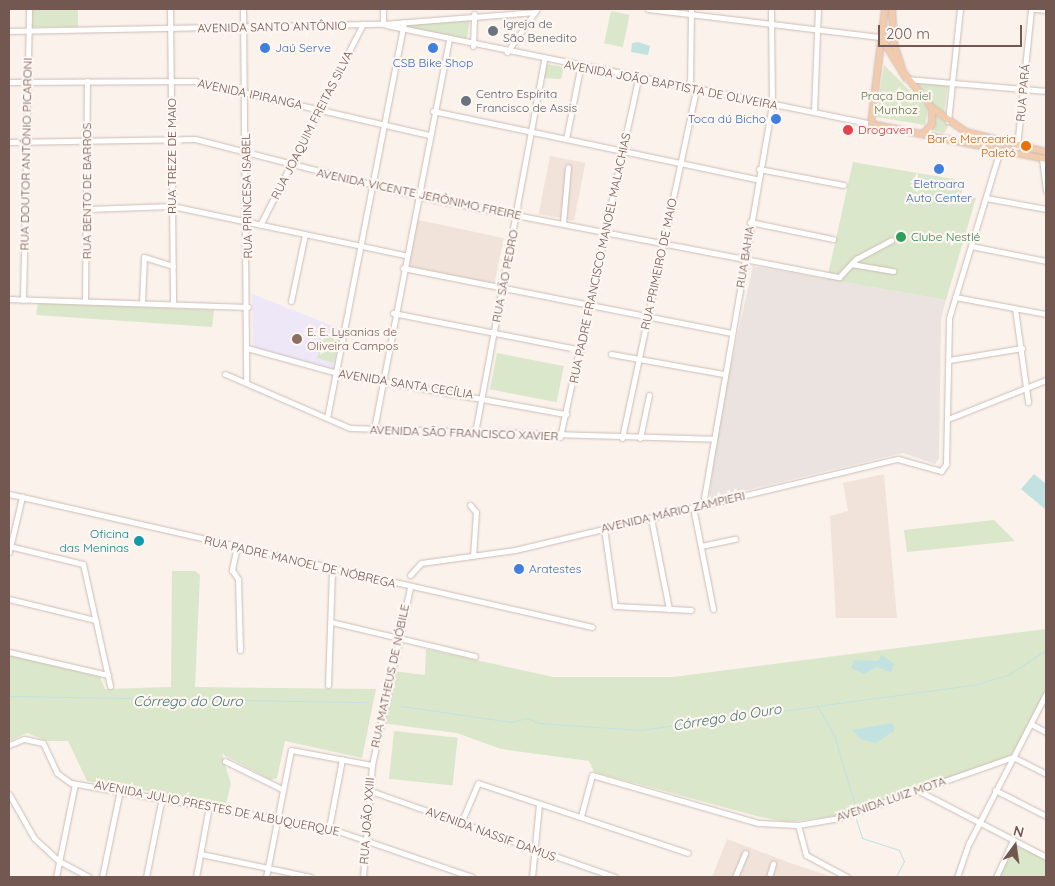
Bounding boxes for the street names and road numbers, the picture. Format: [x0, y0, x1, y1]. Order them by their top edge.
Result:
street label: AVENIDA SANTO ANTÔNIO [197, 18, 347, 36]
street label: RUA JOAQUIM FREITAS SILVA [268, 48, 356, 202]
street label: RUA DOUTOR ANTÔNIO PICARONI [17, 57, 35, 251]
street label: AVENIDA JOÃO BAPTISTA DE OLIVEIRA [563, 57, 779, 113]
street label: RUA PARÁ [1013, 64, 1033, 122]
street label: AVENIDA IPIRANGA [196, 76, 304, 112]
street label: RUA TREZE DE MAIO [165, 98, 179, 214]
street label: RUA BENTO DE BARROS [80, 123, 94, 259]
street label: RUA PADRE FRANCISCO MANOEL MALACHIAS [566, 131, 634, 385]
street label: RUA PRINCESA ISABEL [239, 133, 255, 259]
street label: AVENIDA VICENTE JERÔNIMO FREIRE [315, 165, 523, 223]
street label: RUA PRIMEIRO DE MAIO [638, 197, 680, 331]
street label: RUA BAHIA [733, 225, 757, 289]
street label: RUA SÃO PEDRO [489, 228, 521, 324]
street label: AVENIDA SANTA CECÍLIA [338, 366, 474, 402]
street label: AVENIDA SÃO FRANCISCO XAVIER [369, 423, 559, 443]
street label: AVENIDA MÁRIO ZAMPIERI [600, 488, 746, 536]
street label: RUA PADRE MANOEL DE NÓBREGA [203, 533, 397, 591]
street label: RUA MATHEUS DE NÓBILE [368, 603, 412, 749]
street label: AVENIDA LUIZ MOTA [834, 774, 948, 824]
street label: AVENIDA JULIO PRESTES DE ALBUQUERQUE [93, 777, 341, 839]
street label: RUA JOÃO XXIII [357, 777, 377, 865]
street label: AVENIDA NASSIF DAMUS [424, 804, 558, 864]

